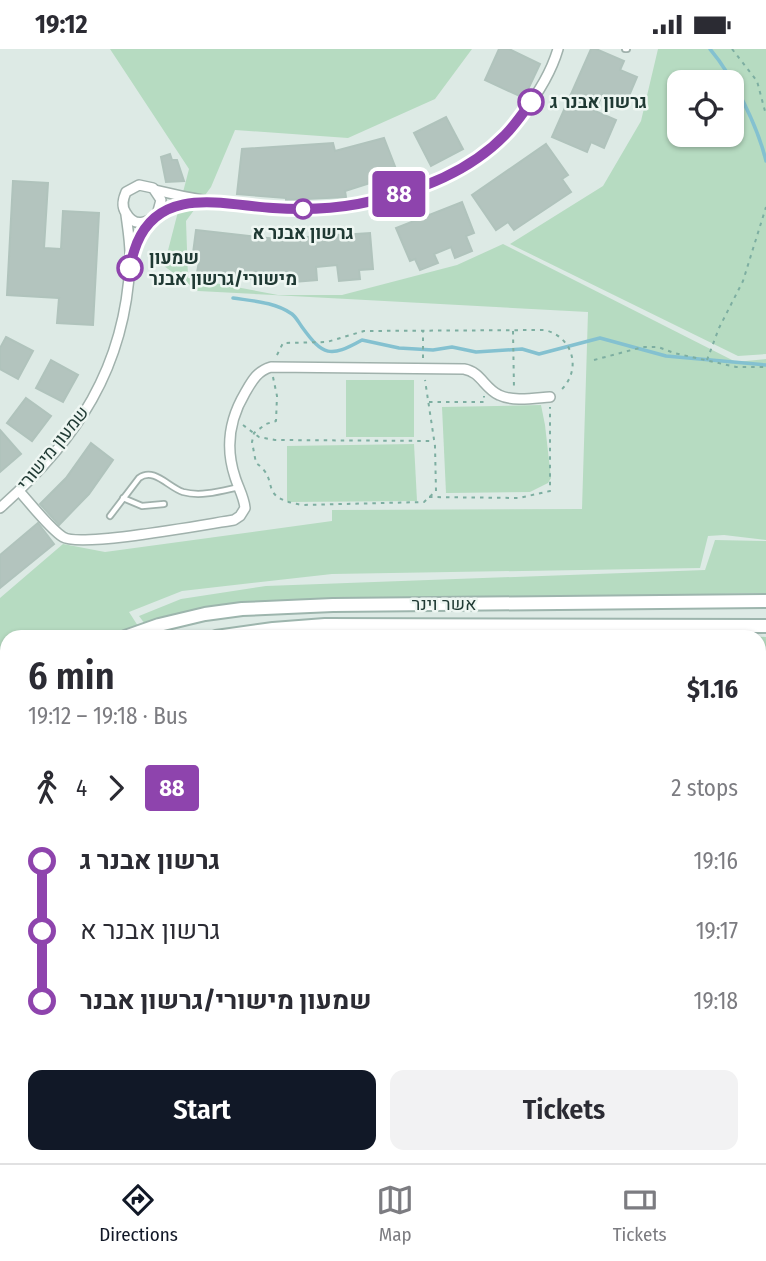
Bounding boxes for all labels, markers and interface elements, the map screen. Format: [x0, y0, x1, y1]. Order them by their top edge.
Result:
text: 19:12 [35, 9, 88, 40]
map controls [667, 70, 744, 147]
button: locate [667, 70, 744, 147]
marker: גרשון אבנר ג [518, 89, 544, 115]
place label: גרשון אבנר ג [550, 91, 647, 113]
line badge: 88 [368, 171, 430, 217]
text: 88 [386, 180, 412, 208]
marker: גרשון אבנר א [293, 199, 313, 219]
place label: גרשון אבנר א [252, 222, 354, 244]
place label: שמעון מישורי/גרשון אבנר [149, 247, 297, 290]
marker: שמעון מישורי/גרשון אבנר [117, 255, 143, 281]
street label: שמעון מישורי [12, 402, 94, 494]
street label: אשר וינר [412, 593, 477, 615]
text: 6 min [28, 653, 115, 699]
text: $1.16 [687, 674, 738, 705]
text: 19:12 – 19:18 · Bus [28, 702, 188, 730]
icon: walk [28, 769, 66, 807]
icon: forward [97, 769, 135, 807]
text: 4 [76, 774, 87, 802]
text: 88 [159, 774, 185, 802]
text: 2 stops [671, 774, 738, 802]
text: גרשון אבנר ג [80, 845, 220, 876]
text: 19:16 [694, 847, 738, 875]
text: גרשון אבנר א [80, 915, 220, 946]
text: 19:17 [696, 917, 738, 945]
text: שמעון מישורי/גרשון אבנר [80, 985, 372, 1016]
text: 19:18 [693, 987, 738, 1015]
button: Start [28, 1070, 376, 1150]
button: Tickets [390, 1070, 738, 1150]
tab: Directions [99, 1181, 178, 1246]
tab: Map [376, 1181, 414, 1246]
tab: Tickets [613, 1181, 667, 1246]

